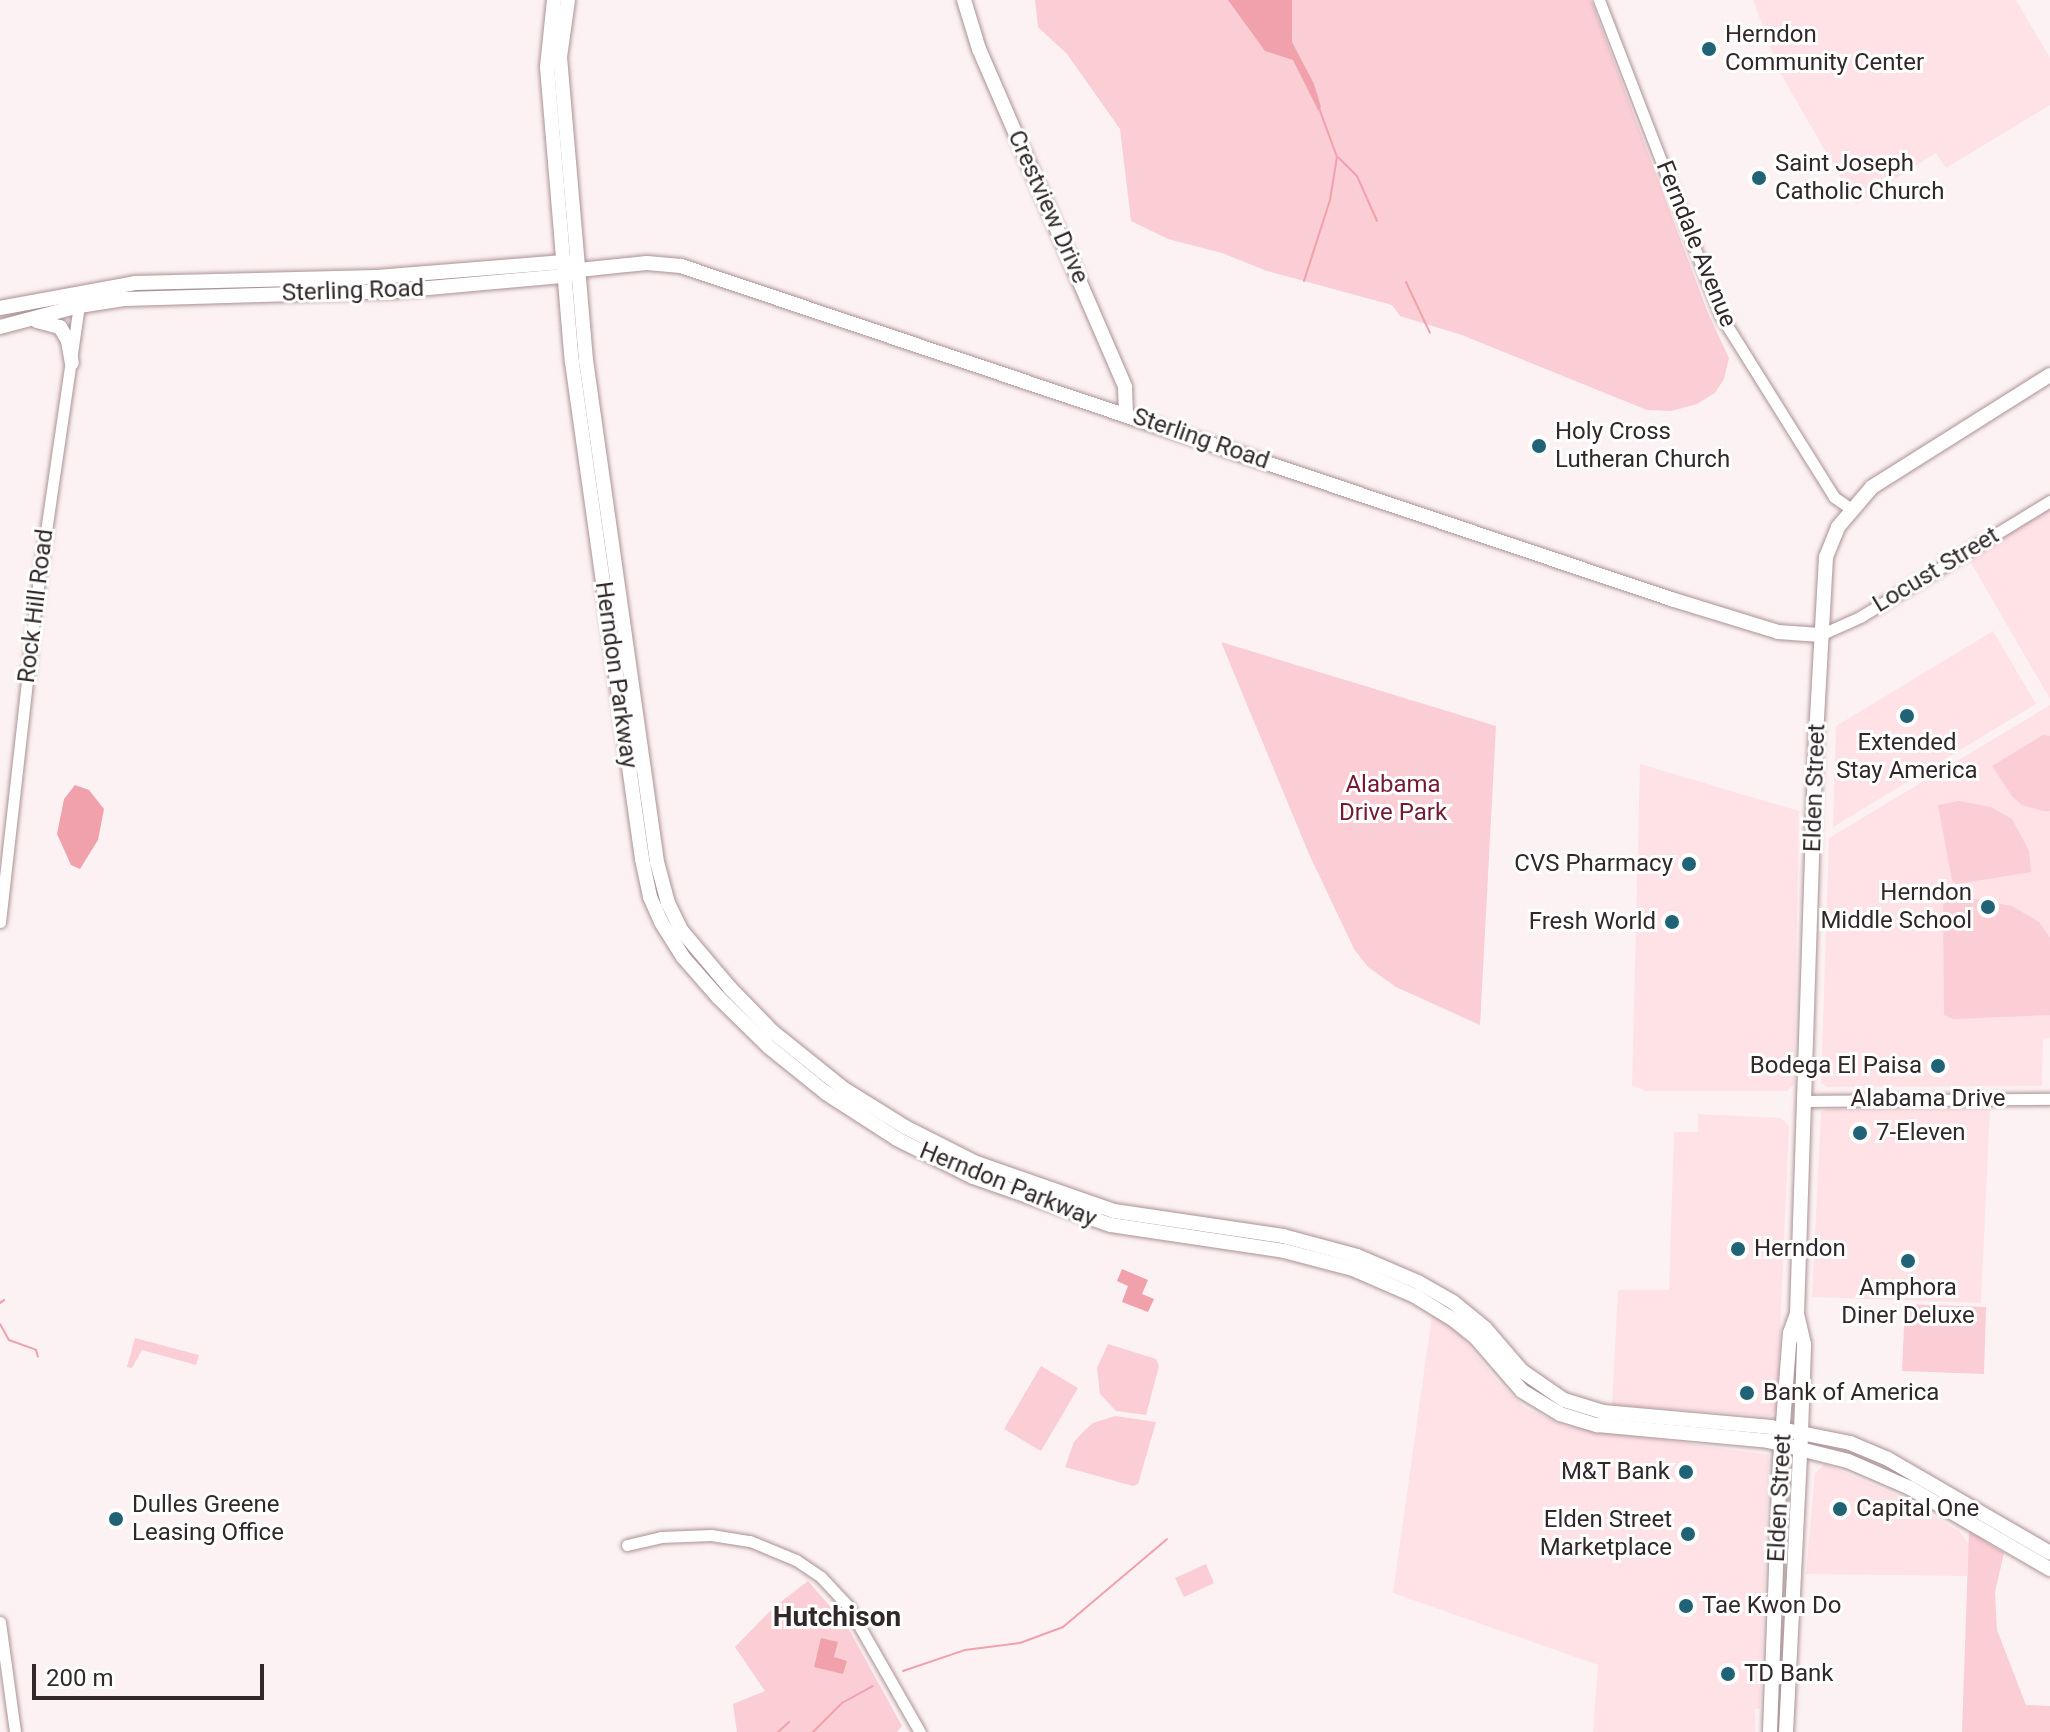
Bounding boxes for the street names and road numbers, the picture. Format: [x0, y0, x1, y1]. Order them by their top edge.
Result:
street label: Crestview Drive [1001, 126, 1095, 288]
street label: Ferndale Avenue [1650, 157, 1742, 331]
street label: Sterling Road [281, 274, 425, 308]
street label: Sterling Road [1129, 402, 1273, 476]
street label: Locust Street [1868, 521, 2004, 619]
street label: Rock Hill Road [12, 527, 60, 685]
street label: Herndon Parkway [589, 580, 643, 770]
street label: Elden Street [1798, 723, 1832, 853]
street label: Alabama Drive [1850, 1085, 2006, 1113]
street label: Herndon Parkway [915, 1136, 1101, 1234]
street label: Elden Street [1762, 1433, 1798, 1563]

